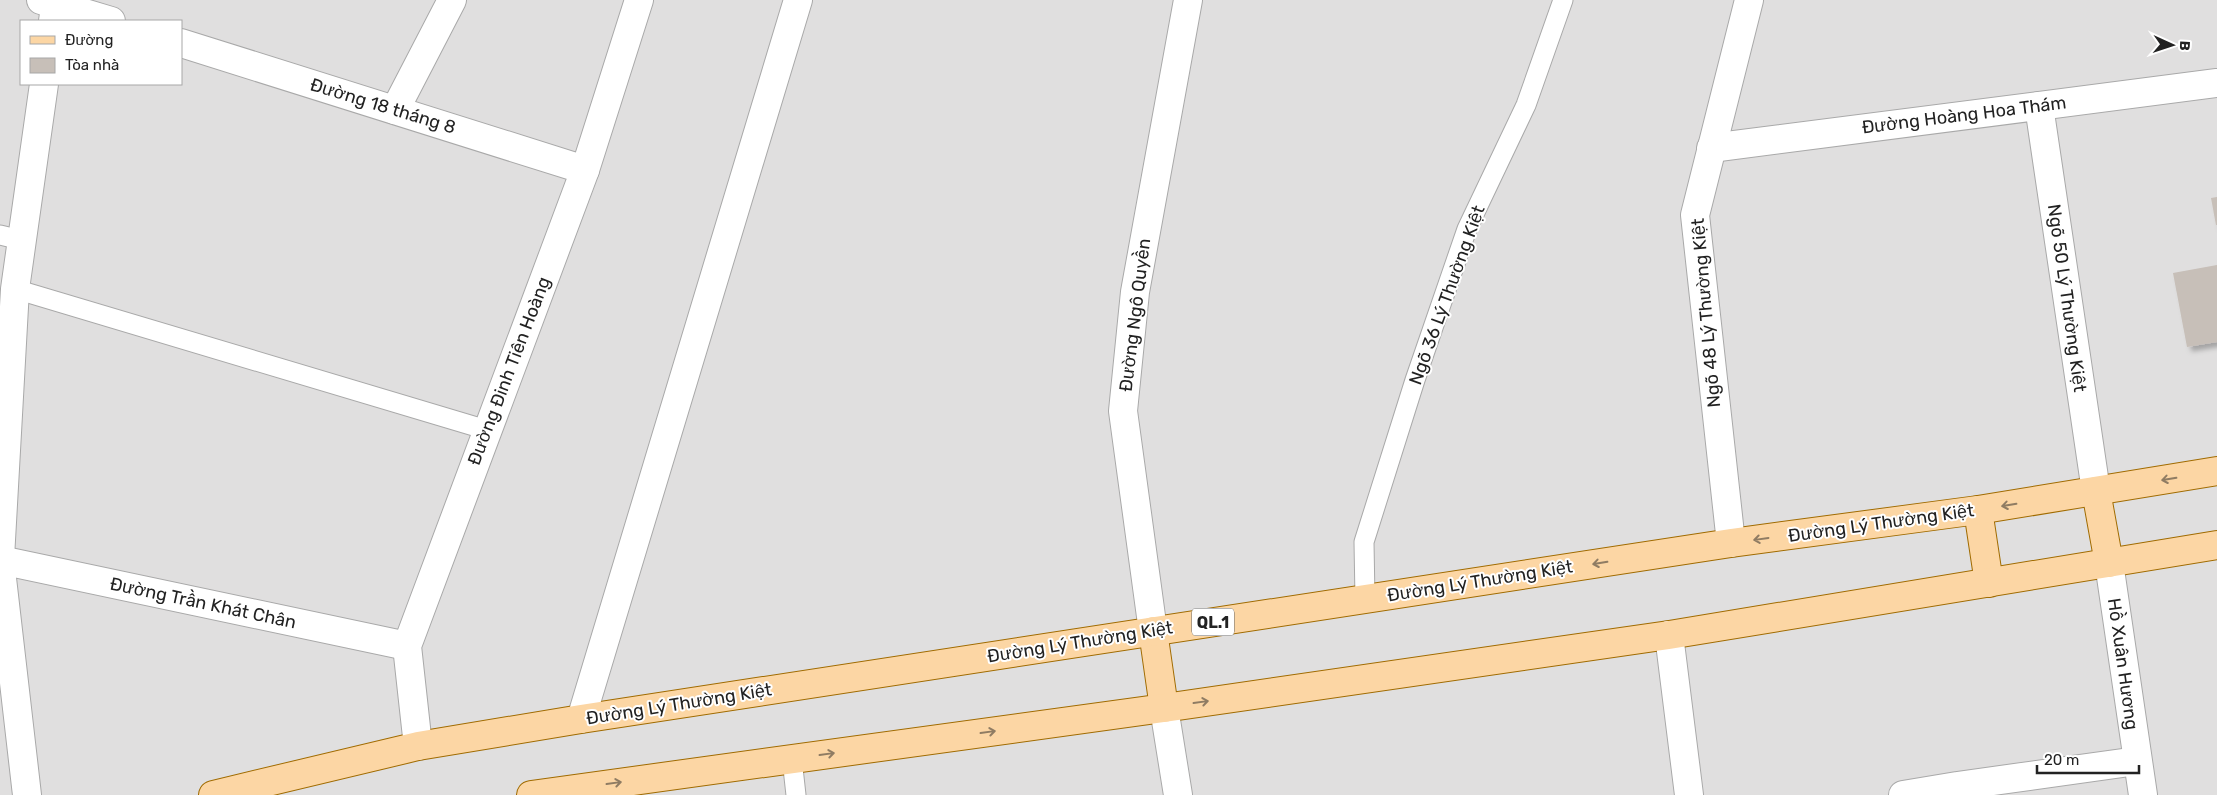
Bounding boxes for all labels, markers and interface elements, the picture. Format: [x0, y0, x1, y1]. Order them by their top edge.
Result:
legend [20, 20, 182, 85]
north arrow [2147, 20, 2197, 70]
text: Đường [65, 31, 113, 49]
text: B [2176, 40, 2193, 51]
text: Tòa nhà [65, 56, 119, 74]
street label: Đường 18 tháng 8 [308, 73, 458, 139]
street label: Đường Hoàng Hoa Thám [1861, 92, 2067, 138]
street label: Ngõ 36 Lý Thường Kiệt [1404, 202, 1490, 388]
street label: Ngõ 50 Lý Thường Kiệt [2043, 203, 2091, 393]
street label: Ngõ 48 Lý Thường Kiệt [1687, 217, 1725, 409]
street label: Đường Ngô Quyền [1114, 237, 1155, 393]
street label: Đường Đinh Tiên Hoàng [463, 274, 555, 468]
one-way arrow [2161, 474, 2177, 484]
street label: Đường Lý Thường Kiệt [1787, 499, 1975, 547]
one-way arrow [2001, 500, 2017, 510]
one-way arrow [1753, 534, 1769, 544]
street label: Đường Lý Thường Kiệt [1386, 555, 1574, 607]
one-way arrow [1592, 558, 1608, 568]
street label: Đường Trần Khát Chân [108, 572, 298, 633]
street label: Hồ Xuân Hương [2103, 596, 2144, 731]
road number: QL.1 [1192, 608, 1234, 636]
street label: Đường Lý Thường Kiệt [986, 616, 1174, 668]
street label: Đường Lý Thường Kiệt [585, 678, 773, 730]
one-way arrow [1193, 697, 1209, 707]
one-way arrow [980, 726, 996, 736]
scale bar [2037, 742, 2140, 774]
one-way arrow [819, 749, 835, 759]
text: 20 m [2044, 751, 2079, 769]
one-way arrow [606, 778, 622, 788]

